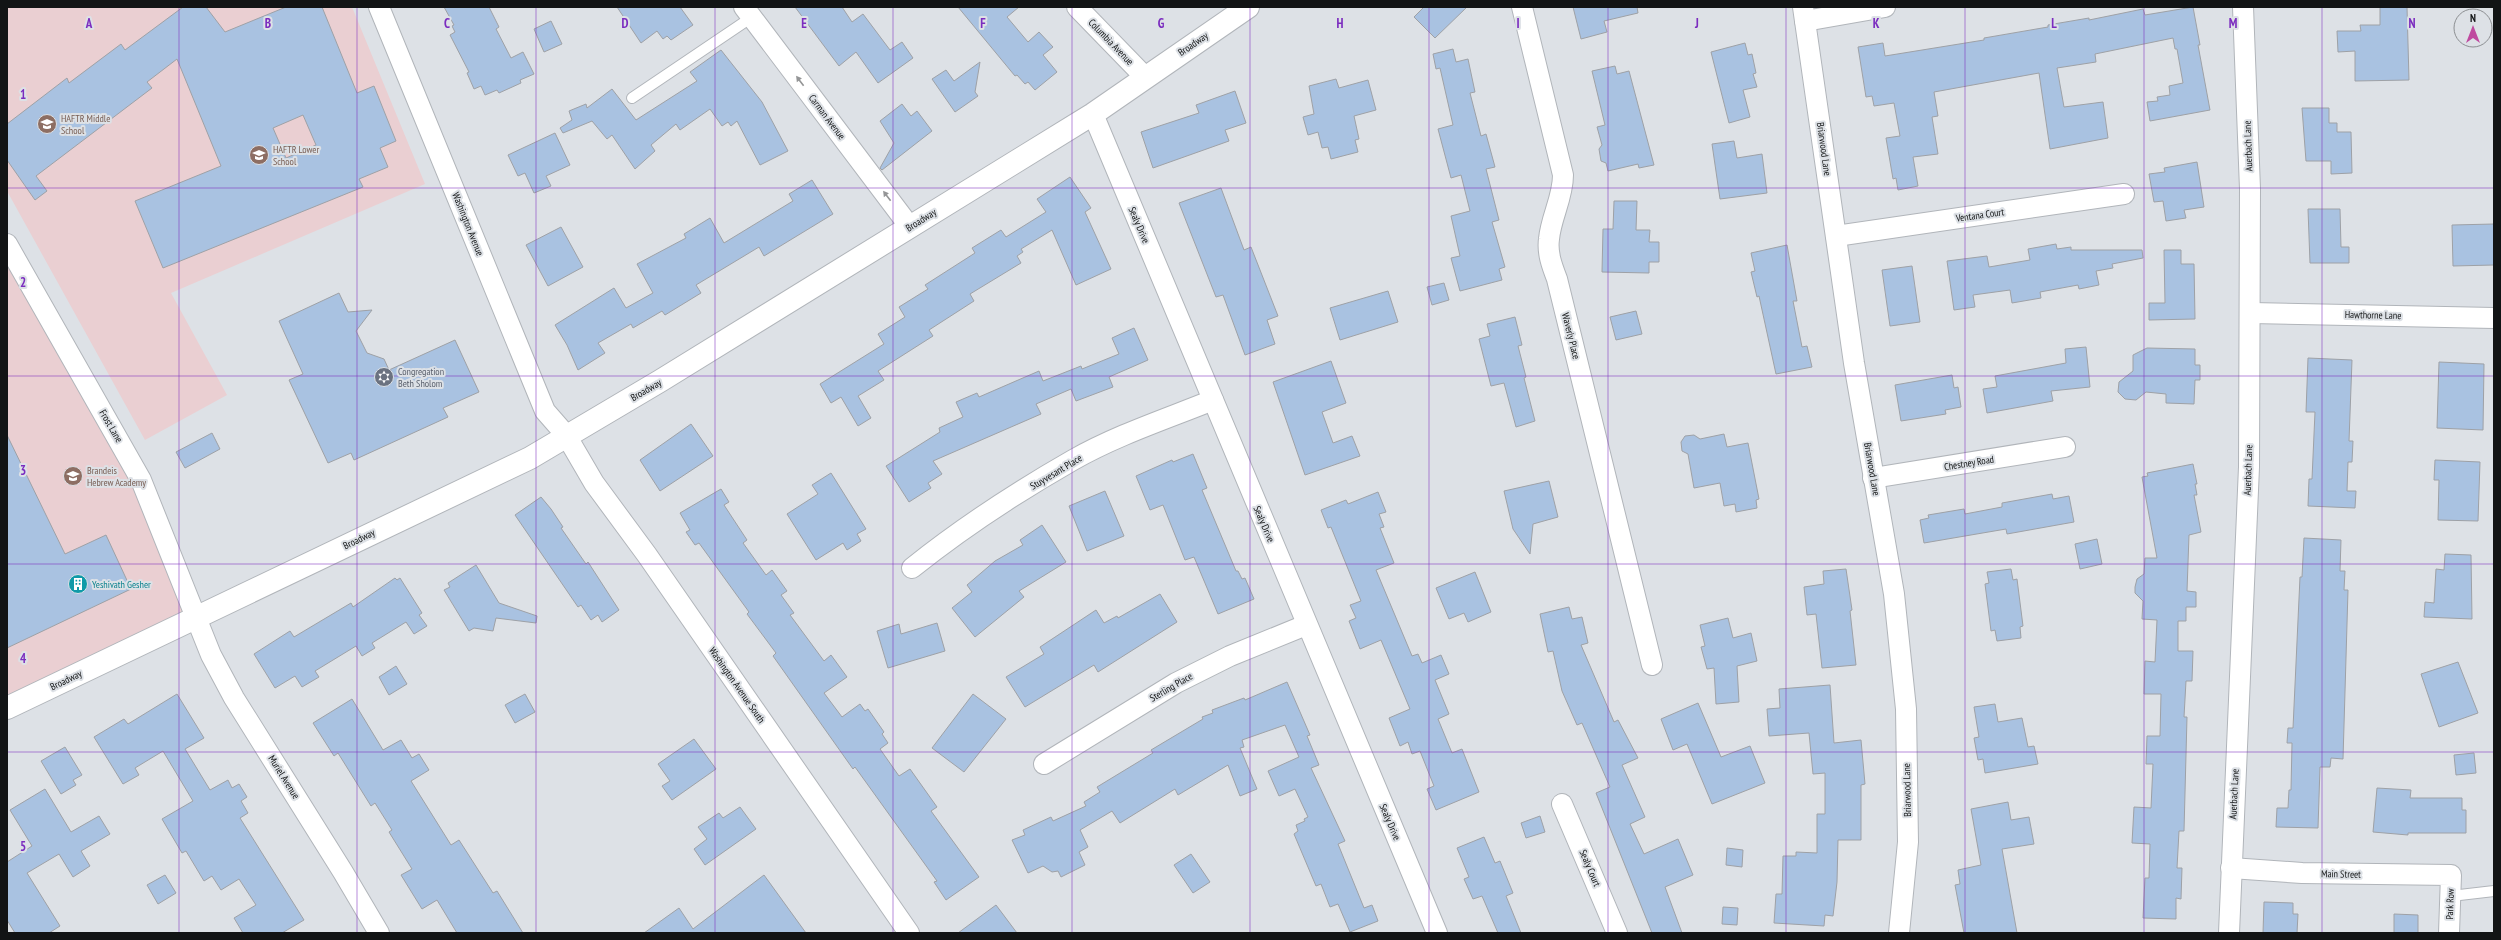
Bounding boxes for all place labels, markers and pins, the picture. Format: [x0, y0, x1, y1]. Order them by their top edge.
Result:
place label: HAFTR Middle School [61, 112, 110, 137]
school or university icon: HAFTR Middle School [36, 113, 58, 135]
place label: HAFTR Lower School [273, 143, 319, 168]
school or university icon: HAFTR Lower School [248, 144, 270, 166]
place label: Congregation Beth Sholom [398, 365, 444, 390]
synagogue icon: Congregation Beth Sholom [373, 366, 395, 388]
place label: Brandeis Hebrew Academy [87, 464, 146, 489]
school or university icon: Brandeis Hebrew Academy [62, 465, 84, 487]
building icon: Yeshivath Gesher [67, 573, 89, 595]
place label: Yeshivath Gesher [92, 578, 151, 591]

